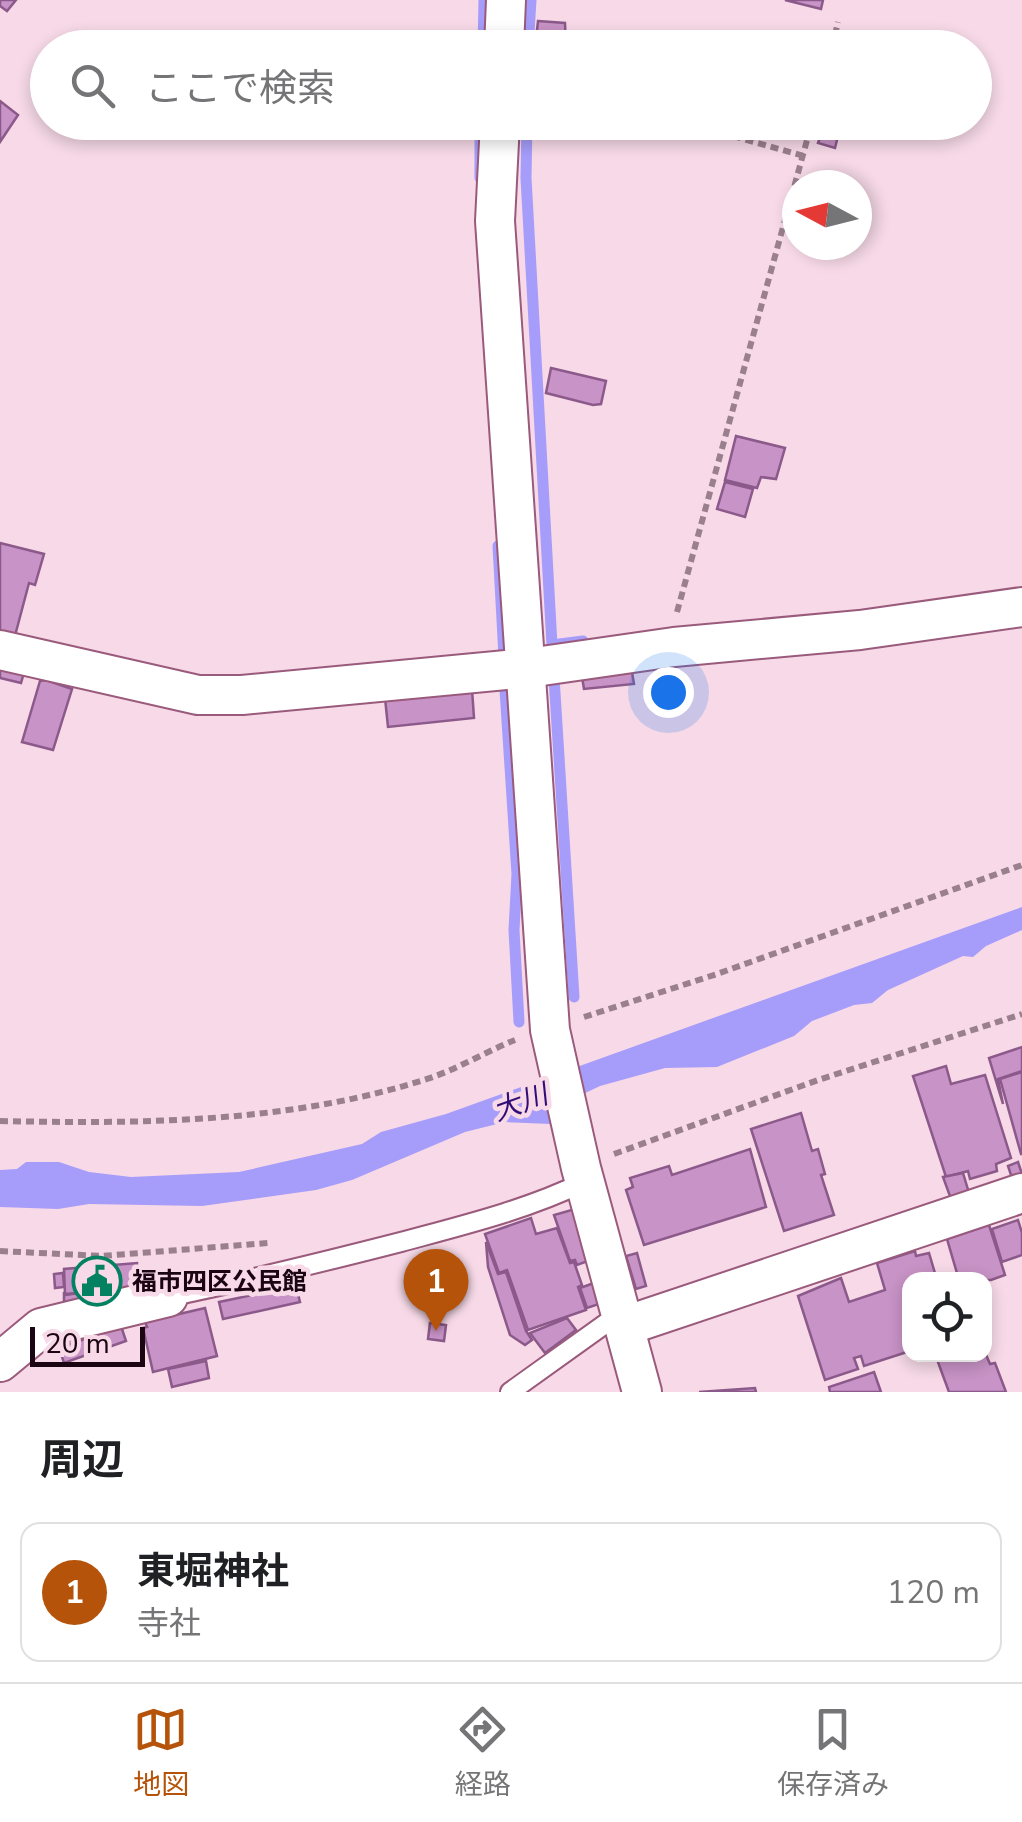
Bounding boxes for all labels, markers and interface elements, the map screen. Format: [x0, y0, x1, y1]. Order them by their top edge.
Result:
search box [30, 30, 992, 140]
icon: search [65, 58, 120, 113]
text: ここで検索 [145, 63, 335, 114]
north arrow [782, 170, 872, 260]
your location [643, 667, 694, 718]
water label: 大川 [488, 1074, 556, 1130]
pin: 1 [404, 1248, 468, 1331]
public building icon: 福市四区公民館 [71, 1255, 123, 1307]
place label: 福市四区公民館 [132, 1265, 307, 1299]
map controls [902, 1272, 992, 1362]
button: locate [902, 1272, 992, 1362]
scale bar [30, 1322, 145, 1366]
text: 20 m [45, 1325, 110, 1363]
text: 周辺 [40, 1432, 124, 1489]
text: 東堀神社 [137, 1546, 289, 1597]
text: 1 [65, 1571, 84, 1614]
text: 120 m [887, 1571, 980, 1614]
text: 寺社 [137, 1602, 201, 1645]
tab: 地図 [133, 1702, 189, 1804]
tab: 経路 [455, 1702, 511, 1804]
tab: 保存済み [777, 1702, 889, 1804]

